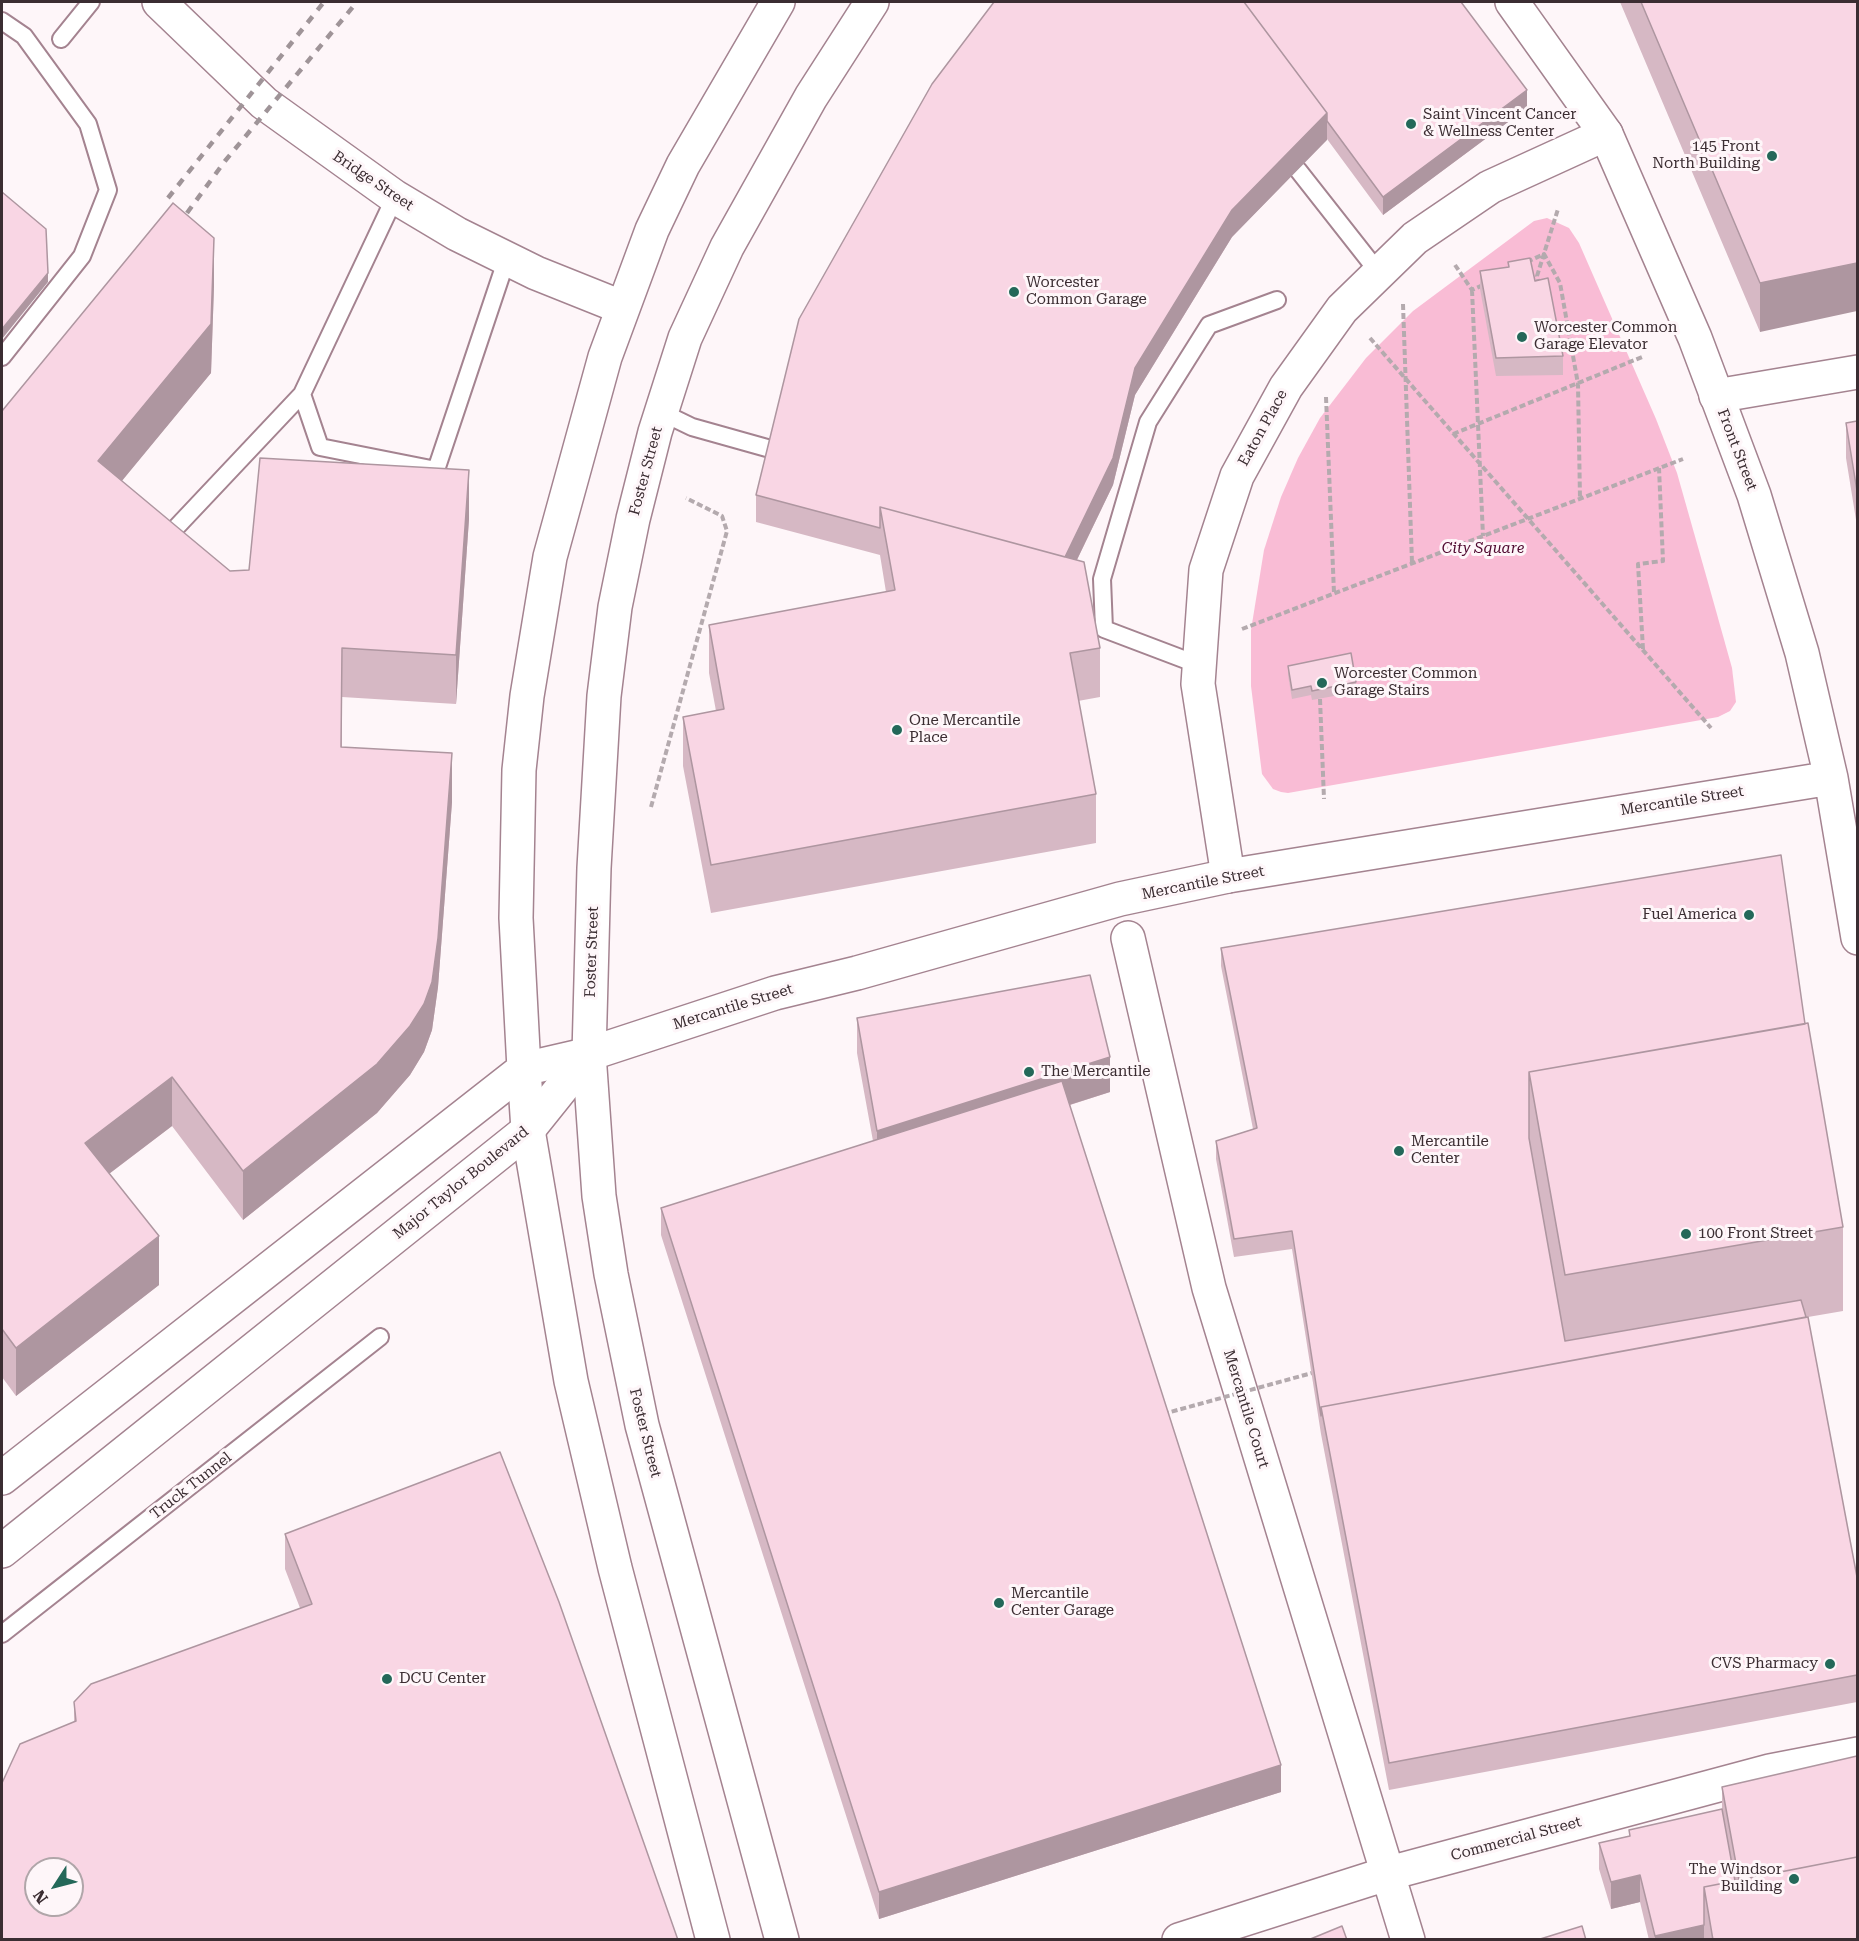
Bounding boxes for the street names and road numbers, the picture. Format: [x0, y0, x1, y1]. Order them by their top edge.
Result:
street label: Bridge Street [329, 147, 417, 215]
street label: Eaton Place [1235, 387, 1291, 469]
street label: Front Street [1713, 407, 1761, 493]
street label: Foster Street [625, 425, 667, 517]
street label: Mercantile Street [1619, 782, 1745, 820]
street label: Mercantile Street [1140, 862, 1266, 904]
street label: Foster Street [581, 906, 603, 998]
street label: Mercantile Street [671, 980, 795, 1034]
street label: Major Taylor Boulevard [390, 1123, 532, 1243]
street label: Mercantile Court [1219, 1348, 1273, 1470]
street label: Foster Street [625, 1387, 665, 1479]
street label: Truck Tunnel [147, 1449, 235, 1523]
street label: Commercial Street [1449, 1813, 1583, 1865]

